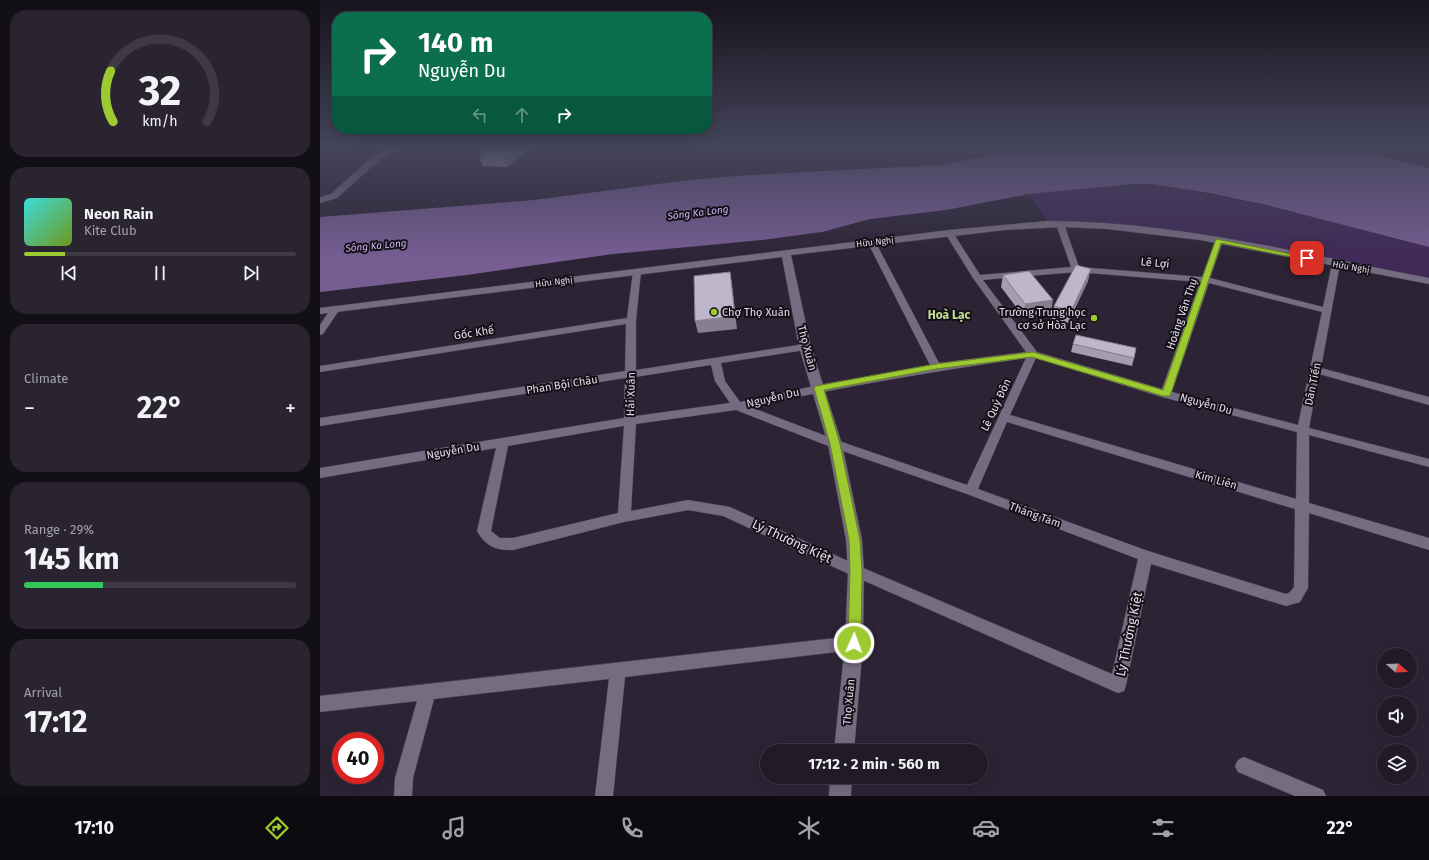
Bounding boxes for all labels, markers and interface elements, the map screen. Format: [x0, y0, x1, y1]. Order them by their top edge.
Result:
text: 140 m [418, 26, 494, 59]
icon: right [352, 28, 404, 80]
text: Nguyễn Du [418, 60, 506, 82]
text: 32 [138, 65, 181, 115]
icon: left [469, 104, 491, 126]
icon: ahead [511, 104, 533, 126]
icon: right [553, 104, 575, 126]
text: km/h [142, 112, 178, 129]
water label: Sông Ka Long [666, 203, 729, 223]
text: Neon Rain [84, 205, 153, 223]
text: Kite Club [84, 223, 137, 238]
street label: Hữu Nghị [856, 235, 894, 249]
water label: Sông Ka Long [344, 237, 407, 255]
pin [1290, 241, 1324, 275]
icon: arrive [1296, 247, 1318, 269]
street label: Lê Lợi [1140, 255, 1170, 271]
street label: Hữu Nghị [1332, 259, 1370, 275]
icon: previous [58, 262, 80, 284]
icon: pause [149, 262, 171, 284]
icon: next [240, 262, 262, 284]
street label: Hữu Nghị [535, 275, 573, 289]
street label: Hoàng Văn Thụ [1164, 277, 1200, 351]
place label: Chợ Thọ Xuân [722, 306, 790, 319]
place label: Trường Trung học cơ sở Hòa Lạc [999, 306, 1086, 332]
marker: Chợ Thọ Xuân [709, 307, 719, 317]
district label: Hoà Lạc [928, 308, 971, 322]
marker: Trường Trung học cơ sở Hòa Lạc [1089, 313, 1099, 323]
street label: Gốc Khế [453, 323, 495, 343]
street label: Thọ Xuân [795, 324, 819, 372]
street label: Dân Tiến [1302, 361, 1324, 407]
text: Climate [24, 371, 68, 386]
street label: Hải Xuân [624, 372, 638, 416]
street label: Phan Bội Châu [525, 373, 599, 397]
street label: Lê Quý Đôn [978, 377, 1014, 433]
street label: Nguyễn Du [745, 386, 801, 410]
text: 22° [137, 390, 183, 426]
street label: Nguyễn Du [1178, 391, 1234, 417]
text: − [24, 395, 35, 422]
text: + [285, 395, 296, 422]
street label: Nguyễn Du [425, 440, 481, 462]
street label: Kim Liên [1194, 468, 1238, 492]
street label: Tháng Tám [1008, 500, 1062, 530]
street label: Lý Thường Kiệt [750, 516, 834, 566]
text: Range · 29% [24, 522, 94, 537]
text: 145 km [24, 541, 120, 577]
street label: Lý Thường Kiệt [1113, 590, 1145, 678]
position arrow [833, 622, 875, 664]
north arrow [1377, 648, 1417, 688]
map controls [1377, 648, 1417, 784]
street label: Thọ Xuân [841, 678, 857, 726]
text: Arrival [24, 685, 62, 700]
button: sound [1377, 696, 1417, 736]
text: 17:12 [24, 704, 88, 740]
speed limit sign: 40 [332, 732, 384, 784]
button: layers [1377, 744, 1417, 784]
text: 17:12 · 2 min · 560 m [808, 755, 940, 773]
icon: directions [263, 814, 291, 842]
icon: music [440, 814, 468, 842]
icon: phone [618, 814, 646, 842]
icon: climate [795, 814, 823, 842]
icon: car [972, 814, 1000, 842]
icon: filters [1149, 814, 1177, 842]
text: 17:10 [75, 817, 114, 839]
text: 22° [1326, 817, 1354, 839]

